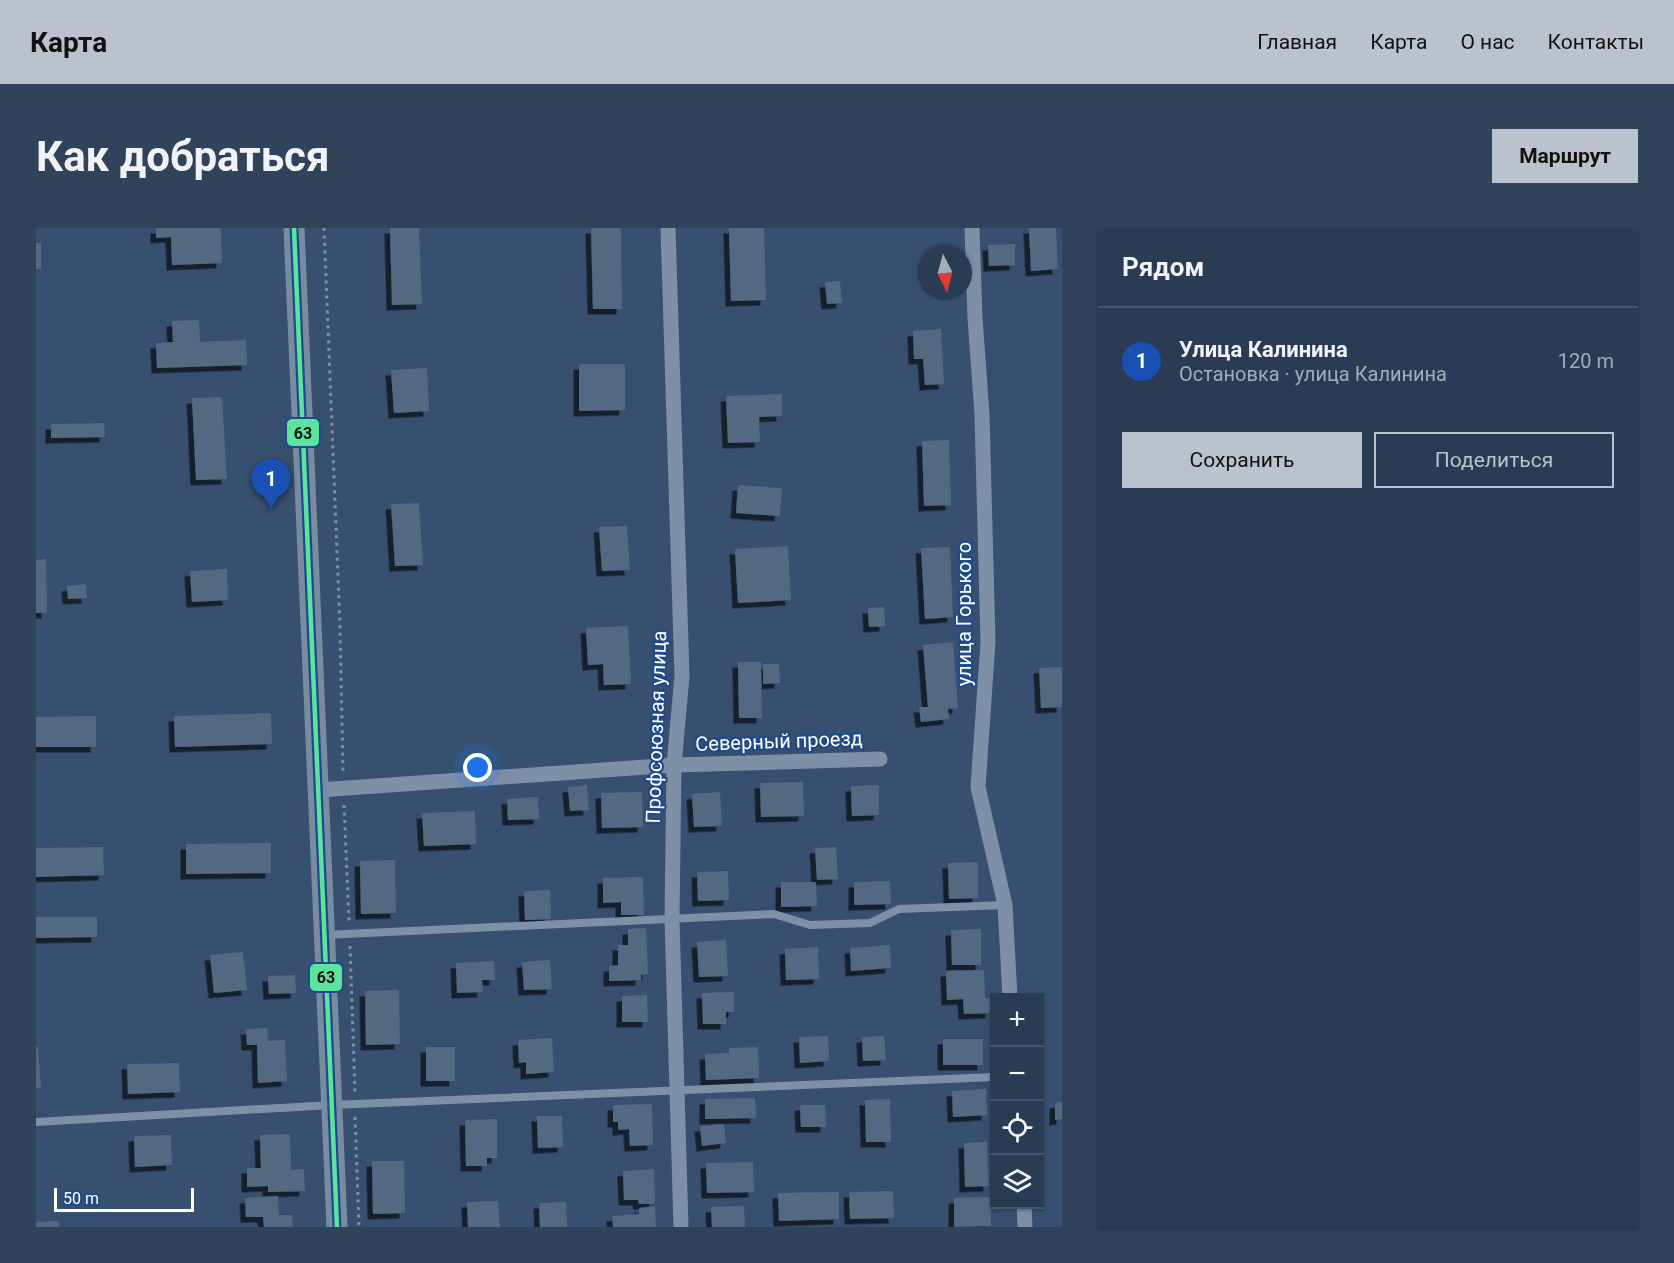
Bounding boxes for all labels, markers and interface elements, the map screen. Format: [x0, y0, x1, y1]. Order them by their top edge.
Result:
text: Карта [30, 26, 107, 59]
text: Главная [1257, 30, 1337, 54]
text: Карта [1370, 30, 1427, 54]
text: О нас [1460, 30, 1515, 54]
text: Контакты [1548, 30, 1644, 54]
button: Маршрут [1492, 129, 1638, 183]
text: Как добраться [36, 132, 330, 181]
north arrow [918, 246, 972, 300]
text: Рядом [1122, 252, 1204, 282]
text: Улица Калинина [1179, 337, 1348, 362]
text: 1 [1136, 349, 1147, 373]
text: 120 m [1558, 349, 1614, 373]
text: Остановка · улица Калинина [1179, 362, 1447, 386]
line badge: 63 [286, 418, 320, 447]
text: 63 [294, 424, 312, 443]
button: Сохранить [1122, 432, 1362, 488]
button: Поделиться [1374, 432, 1614, 488]
pin: 1 [252, 460, 290, 509]
street label: улица Горького [952, 542, 976, 686]
street label: Профсоюзная улица [641, 630, 671, 824]
street label: Северный проезд [695, 726, 863, 756]
your location [463, 753, 492, 782]
line badge: 63 [309, 963, 343, 992]
text: 63 [317, 968, 335, 987]
map controls [990, 993, 1044, 1209]
button: + [990, 993, 1044, 1047]
button: − [990, 1047, 1044, 1101]
button: locate [990, 1101, 1044, 1155]
button: layers [990, 1155, 1044, 1209]
scale bar [54, 1185, 194, 1212]
text: 50 m [63, 1189, 99, 1208]

